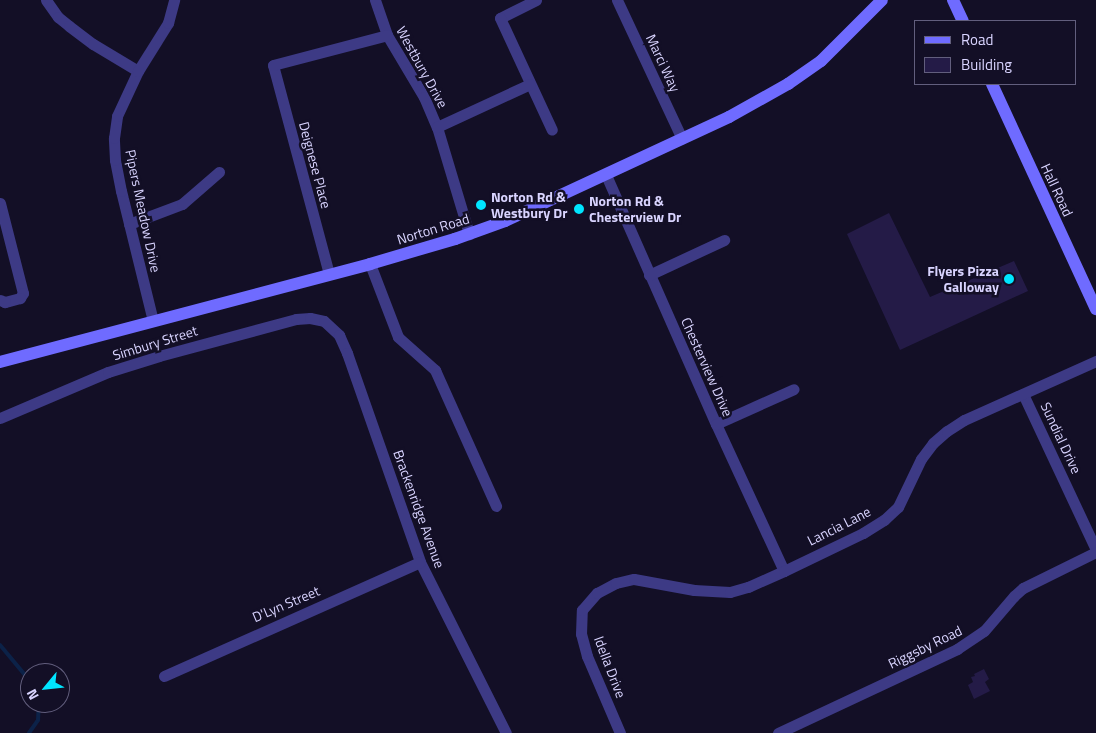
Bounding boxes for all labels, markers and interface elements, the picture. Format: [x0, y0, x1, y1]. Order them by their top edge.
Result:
legend [914, 20, 1076, 85]
street label: Westbury Drive [393, 23, 451, 111]
text: Road [961, 28, 993, 51]
street label: Marci Way [642, 32, 684, 94]
text: Building [961, 53, 1012, 76]
street label: Deignese Place [295, 120, 335, 210]
street label: Pipers Meadow Drive [122, 148, 164, 274]
street label: Hall Road [1037, 161, 1077, 219]
place label: Norton Rd & Westbury Dr [491, 189, 567, 222]
place label: Norton Rd & Chesterview Dr [589, 193, 681, 226]
marker: Norton Rd & Westbury Dr [475, 199, 487, 211]
marker: Norton Rd & Chesterview Dr [573, 203, 585, 215]
street label: Norton Road [395, 210, 471, 248]
place label: Flyers Pizza Galloway [927, 263, 999, 296]
marker: Flyers Pizza Galloway [1003, 273, 1015, 285]
street label: Chesterview Drive [678, 315, 736, 419]
street label: Simbury Street [110, 322, 200, 364]
street label: Sundial Drive [1037, 400, 1085, 476]
street label: Brackenridge Avenue [390, 448, 448, 570]
street label: Lancia Lane [805, 503, 873, 549]
street label: D'Lyn Street [250, 582, 322, 626]
street label: Riggsby Road [885, 622, 965, 672]
street label: Idella Drive [591, 634, 629, 700]
north arrow [20, 663, 70, 713]
text: N [21, 686, 44, 704]

